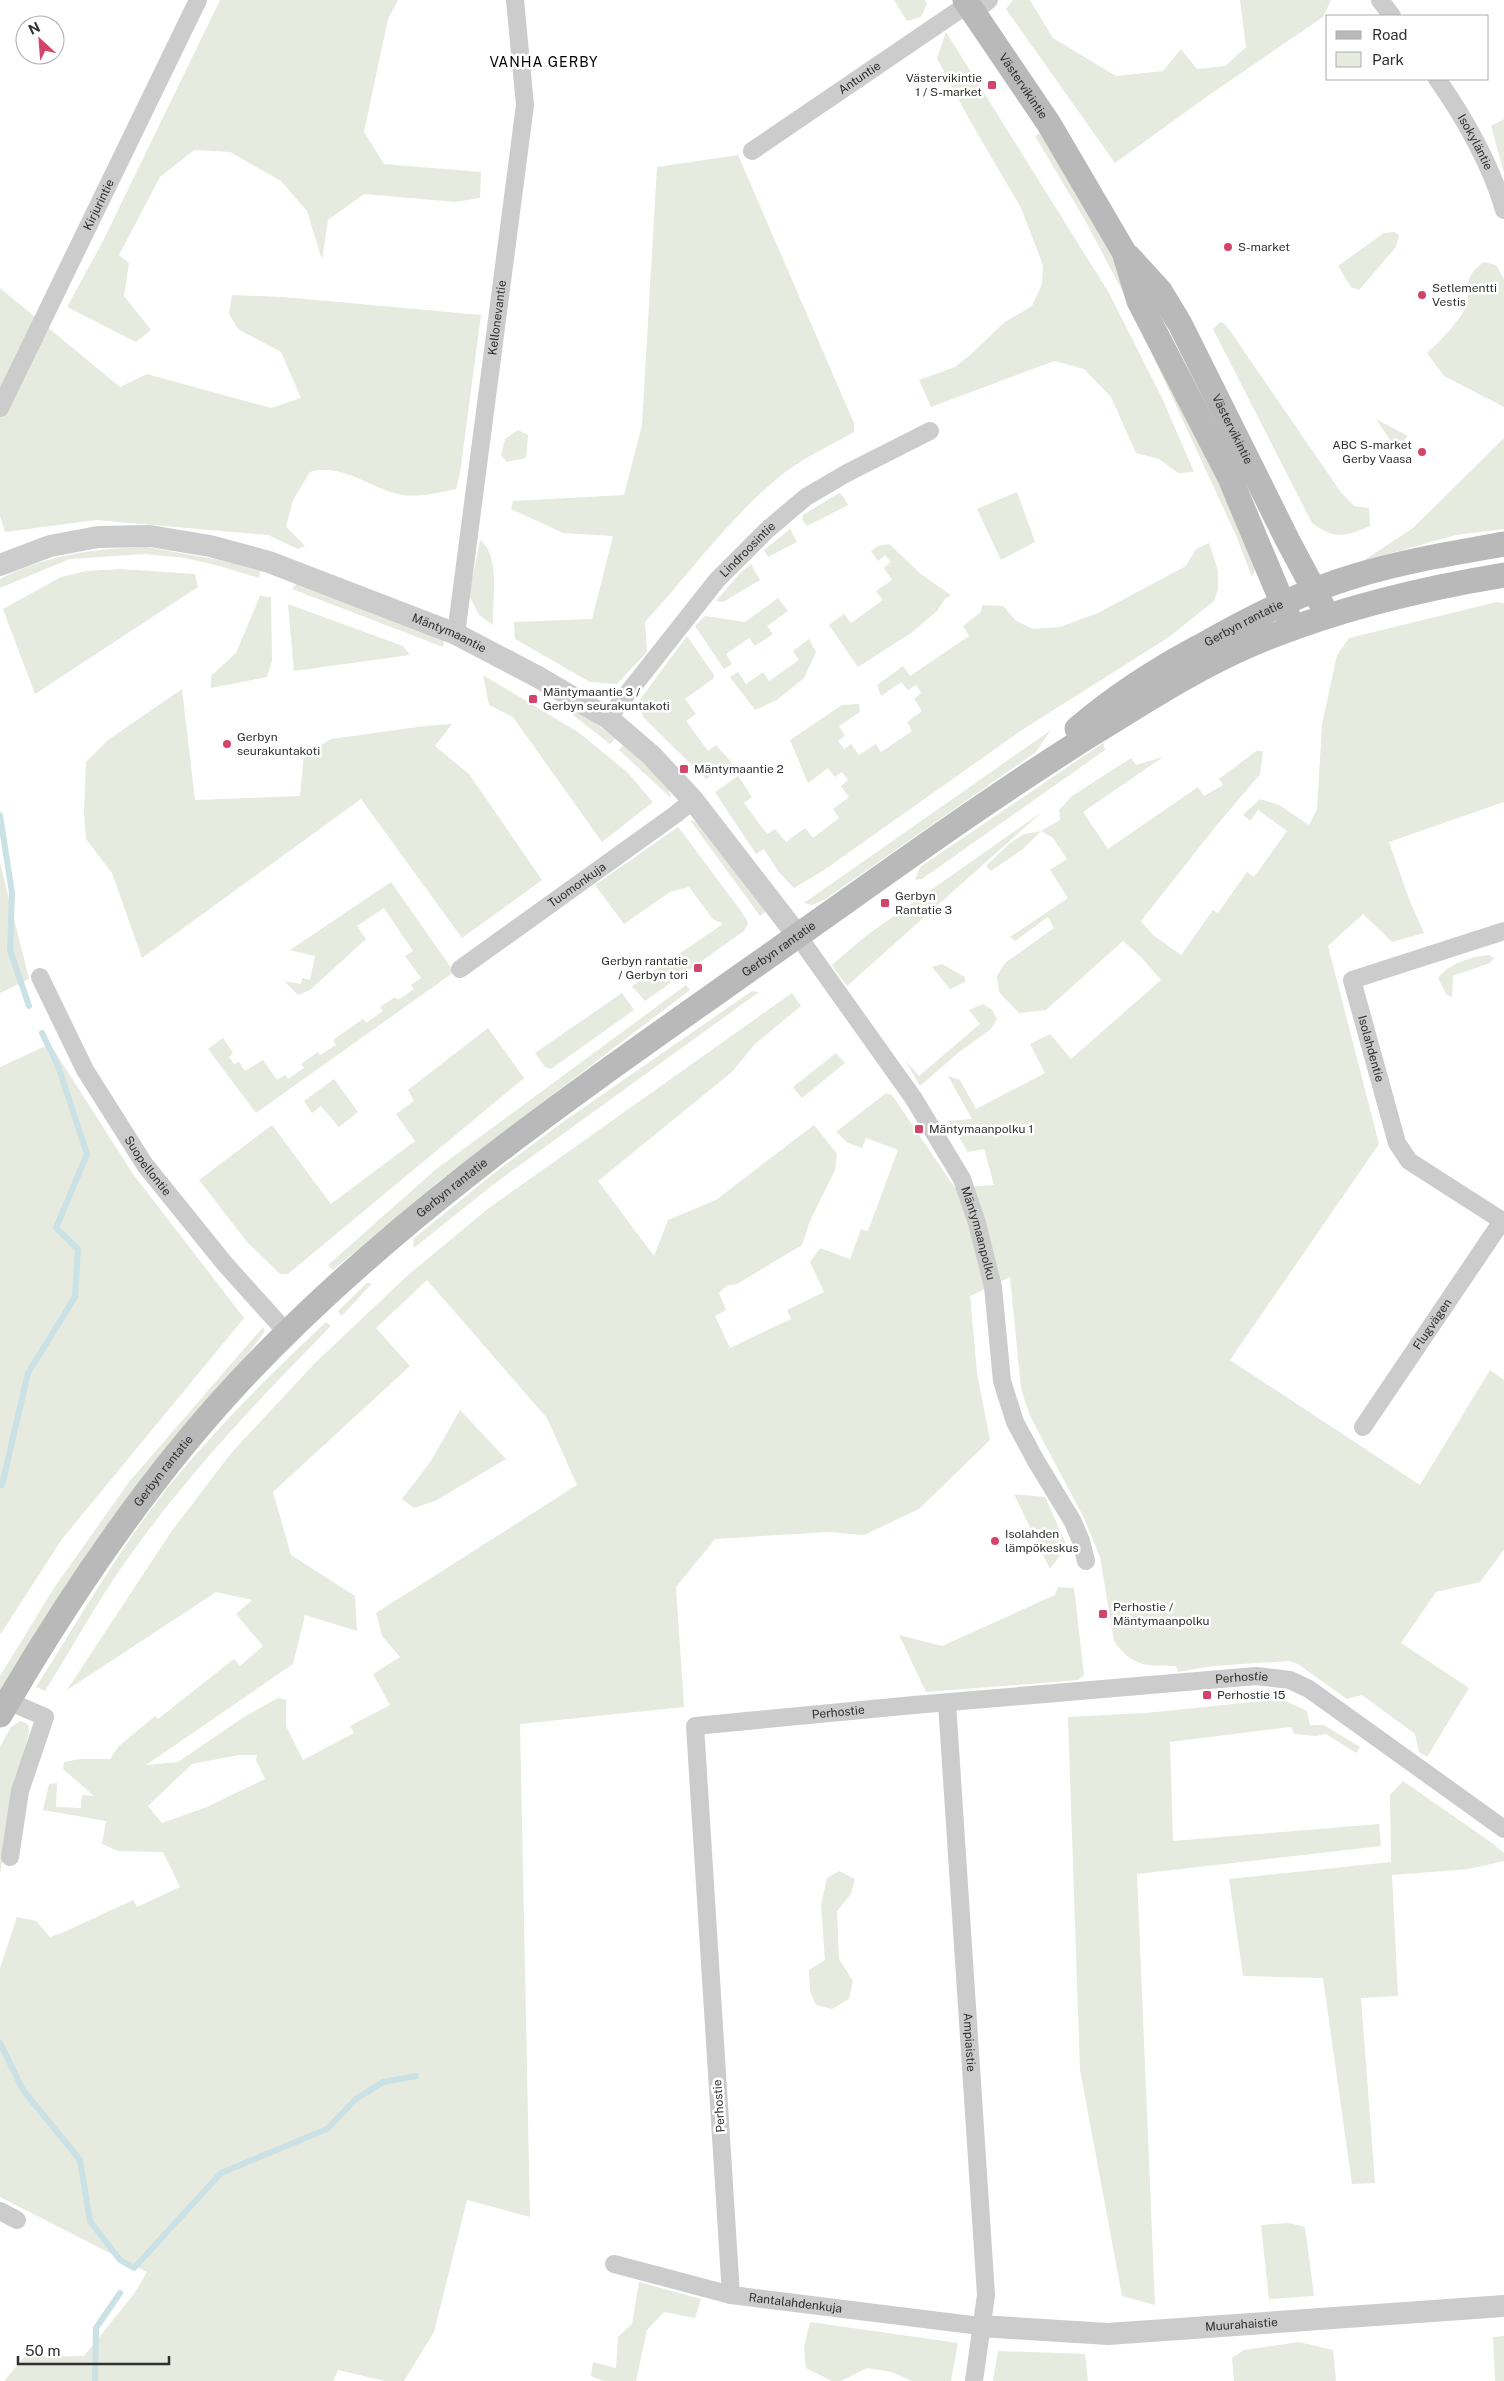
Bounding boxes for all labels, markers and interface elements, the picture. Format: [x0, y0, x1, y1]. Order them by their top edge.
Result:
north arrow [15, 15, 65, 65]
legend [1326, 15, 1489, 80]
text: N [26, 19, 43, 38]
text: Road [1372, 26, 1408, 43]
street label: Västervikintie [996, 51, 1051, 122]
text: Park [1372, 51, 1404, 68]
district label: VANHA GERBY [489, 54, 599, 70]
street label: Antuntie [836, 58, 883, 97]
place label: Västervikintie 1 / S-market [906, 71, 982, 99]
marker: Västervikintie 1 / S-market [986, 79, 998, 91]
street label: Isokyläntie [1455, 112, 1496, 172]
street label: Kirjurintie [80, 177, 117, 233]
place label: S-market [1238, 240, 1290, 254]
marker: S-market [1222, 241, 1234, 253]
street label: Kellonevantie [485, 279, 509, 356]
place label: Setlementti Vestis [1432, 281, 1497, 309]
marker: Setlementti Vestis [1416, 289, 1428, 301]
street label: Västervikintie [1209, 392, 1256, 467]
place label: ABC S-market Gerby Vaasa [1332, 438, 1412, 466]
marker: ABC S-market Gerby Vaasa [1416, 446, 1428, 458]
street label: Lindroosintie [717, 519, 778, 580]
street label: Gerbyn rantatie [1202, 597, 1286, 650]
street label: Mäntymaantie [410, 611, 489, 656]
place label: Mäntymaantie 3 / Gerbyn seurakuntakoti [543, 685, 670, 713]
marker: Mäntymaantie 3 / Gerbyn seurakuntakoti [527, 693, 539, 705]
place label: Gerbyn seurakuntakoti [237, 730, 320, 758]
marker: Gerbyn seurakuntakoti [221, 738, 233, 750]
place label: Mäntymaantie 2 [694, 762, 784, 776]
marker: Mäntymaantie 2 [678, 763, 690, 775]
street label: Tuomonkuja [545, 860, 609, 910]
place label: Gerbyn Rantatie 3 [895, 889, 952, 917]
marker: Gerbyn Rantatie 3 [879, 897, 891, 909]
street label: Gerbyn rantatie [739, 918, 819, 980]
place label: Gerbyn rantatie / Gerbyn tori [601, 954, 688, 982]
marker: Gerbyn rantatie / Gerbyn tori [692, 962, 704, 974]
street label: Isolahdentie [1355, 1014, 1387, 1084]
place label: Mäntymaanpolku 1 [929, 1122, 1033, 1136]
marker: Mäntymaanpolku 1 [913, 1123, 925, 1135]
street label: Suopellontie [121, 1133, 174, 1199]
street label: Gerbyn rantatie [413, 1155, 490, 1221]
street label: Mäntymaanpolku [958, 1185, 998, 1281]
street label: Flugvägen [1410, 1296, 1455, 1352]
street label: Gerbyn rantatie [131, 1432, 196, 1509]
place label: Isolahden lämpökeskus [1005, 1527, 1078, 1555]
marker: Isolahden lämpökeskus [989, 1535, 1001, 1547]
place label: Perhostie / Mäntymaanpolku [1113, 1600, 1210, 1628]
marker: Perhostie / Mäntymaanpolku [1097, 1608, 1109, 1620]
street label: Perhostie [1215, 1669, 1269, 1686]
place label: Perhostie 15 [1217, 1688, 1286, 1702]
marker: Perhostie 15 [1201, 1689, 1213, 1701]
street label: Perhostie [811, 1703, 866, 1722]
street label: Ampiaistie [960, 2012, 978, 2072]
street label: Perhostie [710, 2079, 728, 2133]
street label: Rantalahdenkuja [748, 2290, 843, 2316]
street label: Muurahaistie [1205, 2315, 1278, 2334]
scale bar [18, 2334, 169, 2366]
text: 50 m [25, 2342, 60, 2359]

